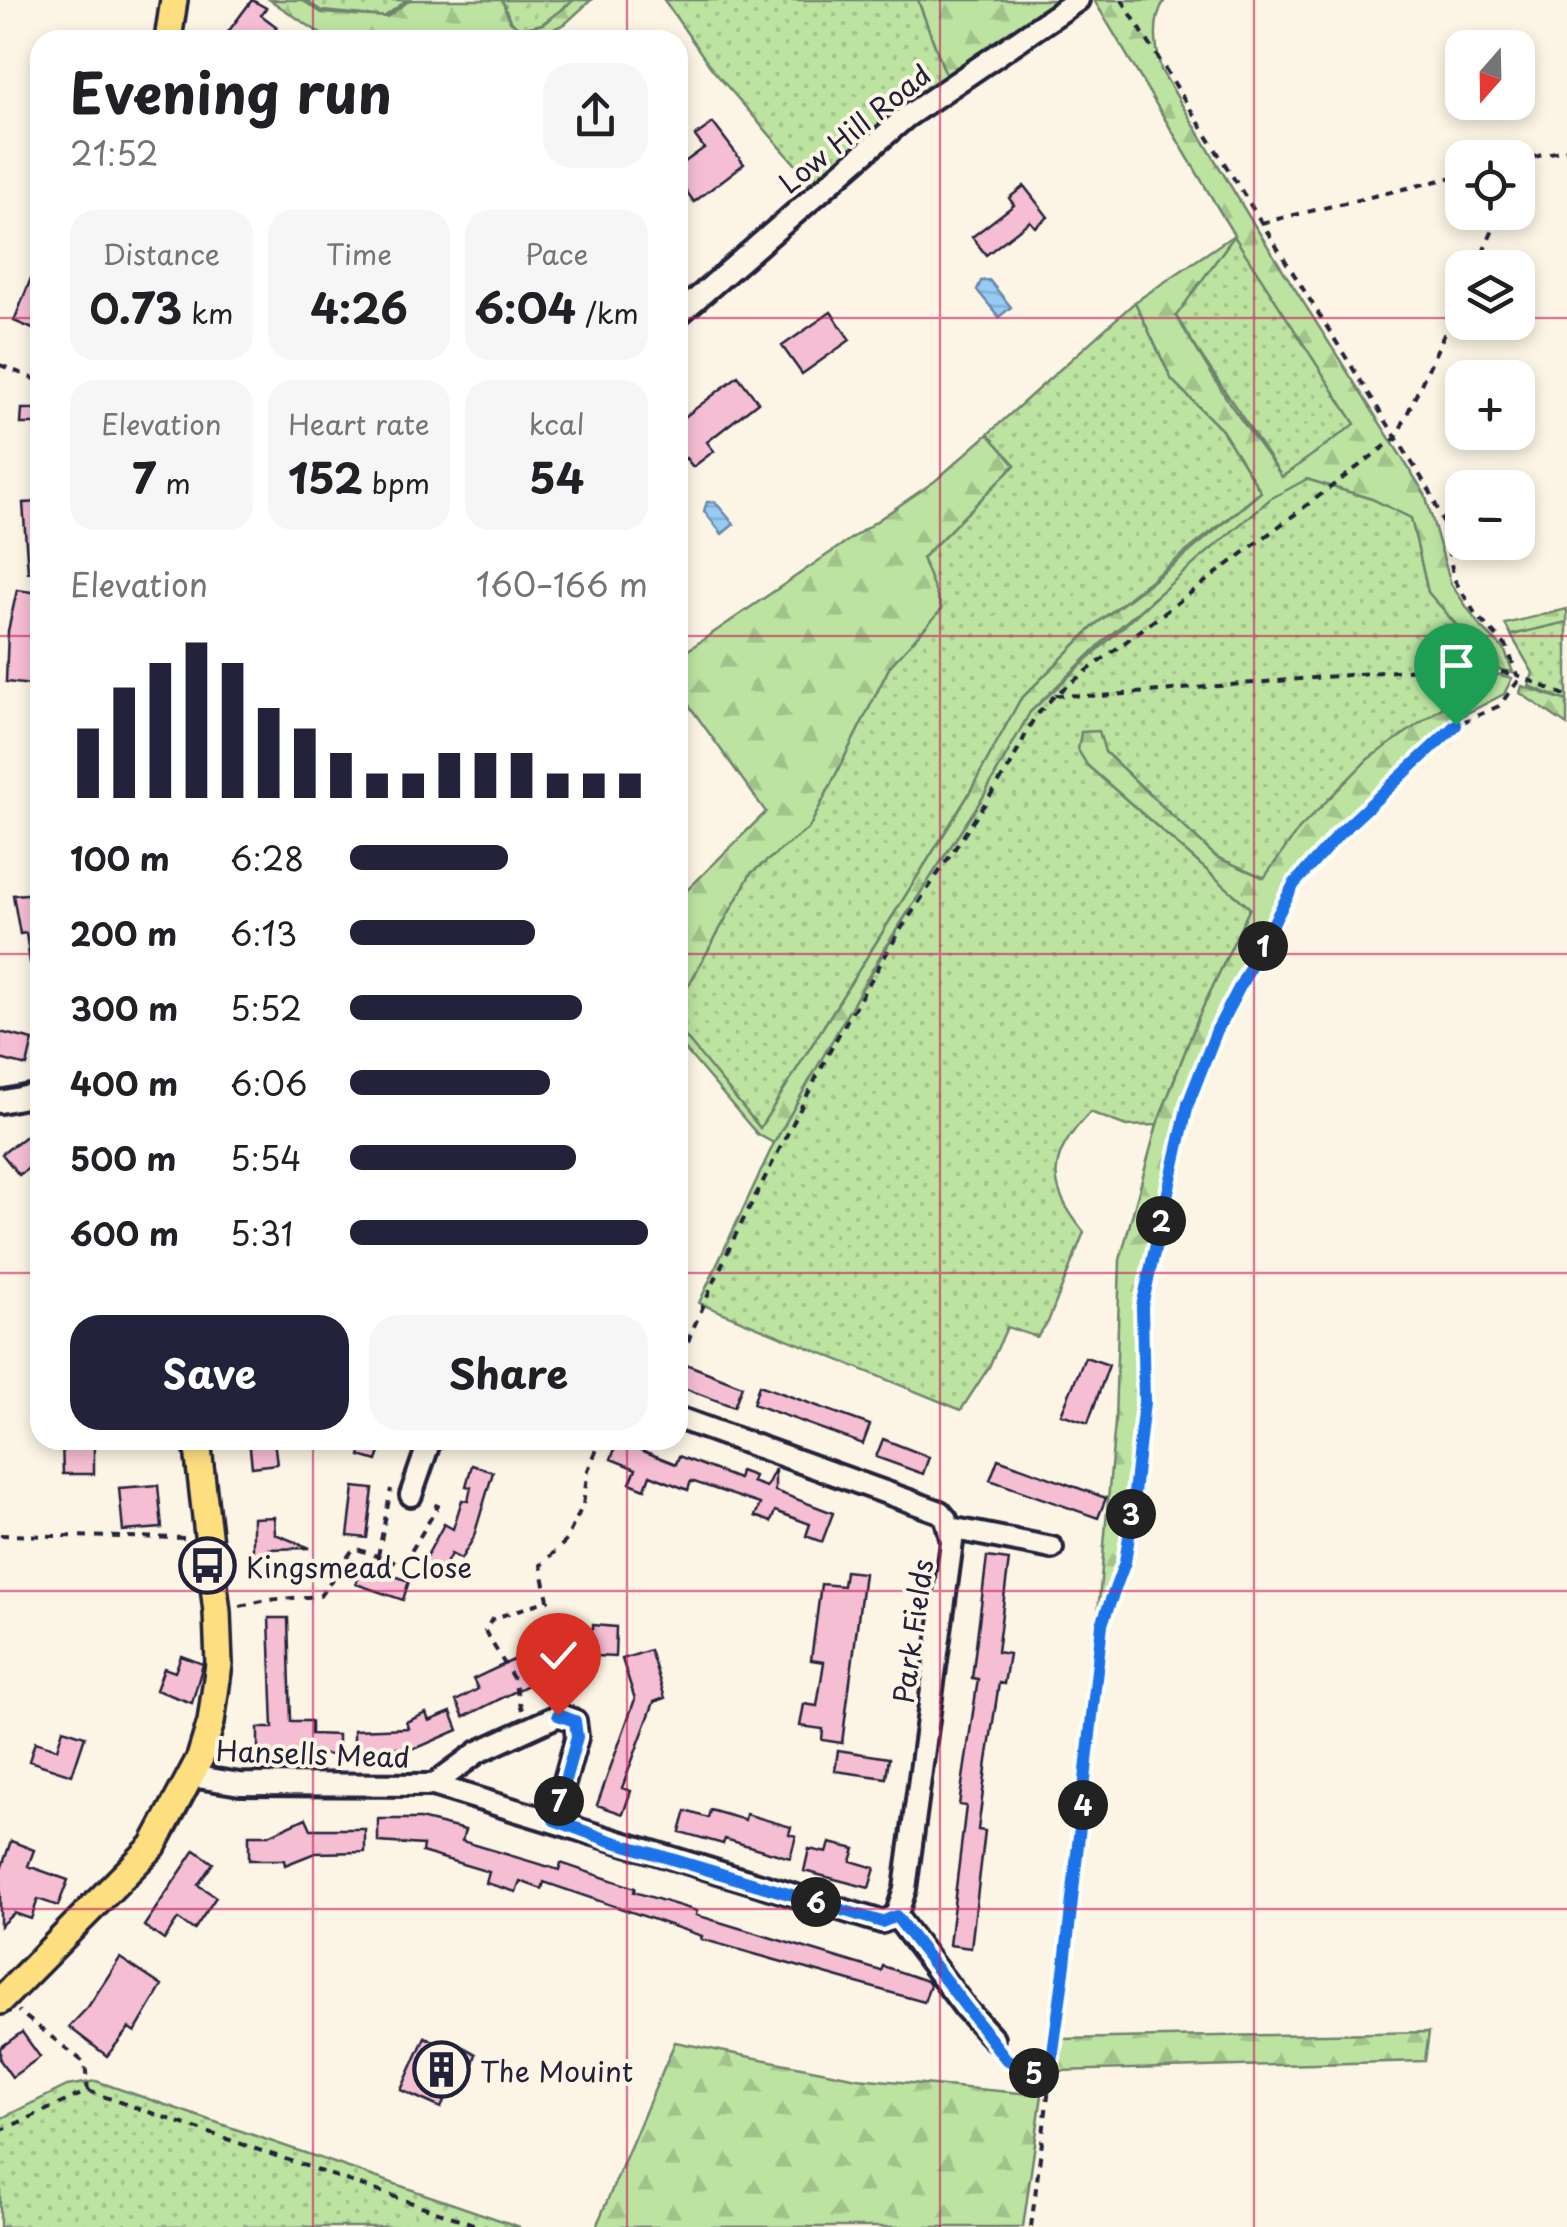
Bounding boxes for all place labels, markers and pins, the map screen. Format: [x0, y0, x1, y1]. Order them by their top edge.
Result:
pin [1414, 623, 1499, 726]
pin: 1 [1238, 921, 1288, 971]
pin: 2 [1136, 1196, 1186, 1246]
pin: 3 [1106, 1489, 1156, 1539]
bus stop icon: Kingsmead Close [177, 1536, 237, 1596]
place label: Kingsmead Close [246, 1545, 472, 1588]
pin [516, 1613, 601, 1716]
pin: 7 [534, 1776, 584, 1826]
pin: 4 [1058, 1780, 1108, 1830]
pin: 6 [791, 1877, 841, 1927]
building icon: The Mouint [411, 2040, 471, 2100]
pin: 5 [1009, 2048, 1059, 2098]
place label: The Mouint [480, 2049, 633, 2092]

